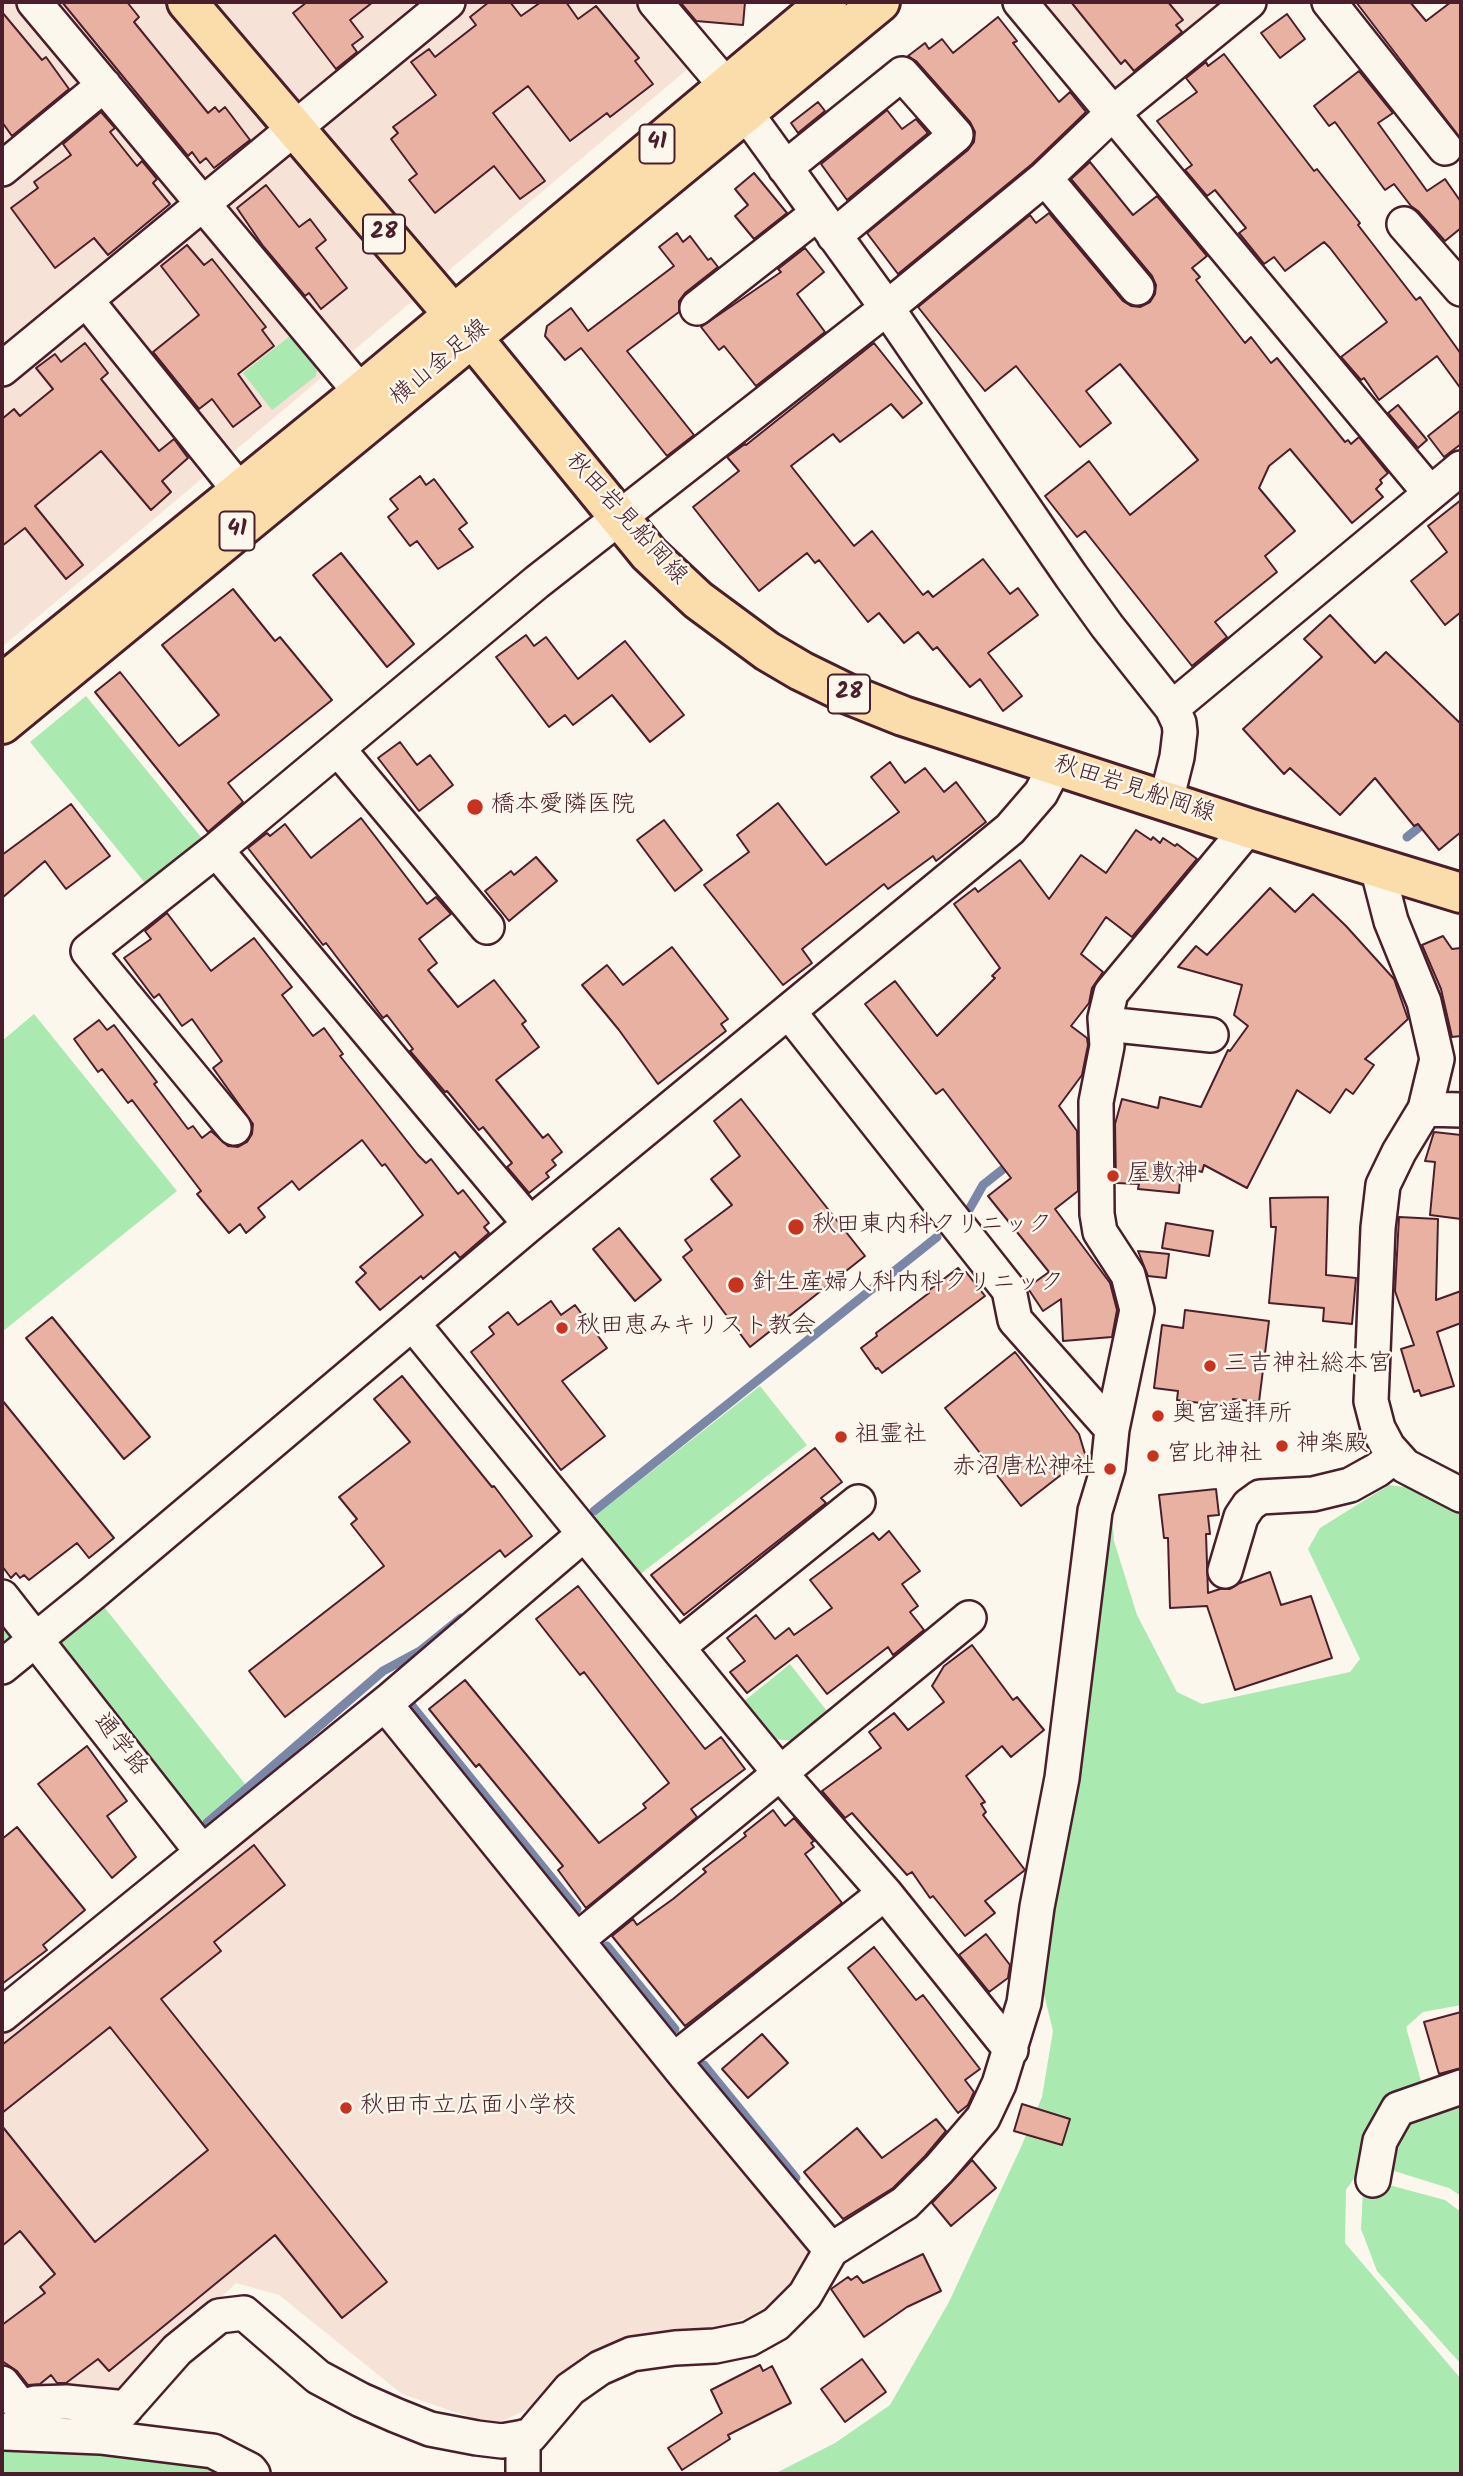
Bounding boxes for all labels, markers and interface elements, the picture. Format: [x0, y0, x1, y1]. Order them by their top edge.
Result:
road number: 41 [640, 125, 674, 164]
road number: 28 [363, 215, 405, 254]
street label: 横山金足線 [386, 314, 496, 414]
street label: 秋田岩見船岡線 [558, 448, 692, 592]
road number: 41 [219, 512, 254, 551]
road number: 28 [828, 674, 870, 714]
street label: 秋田岩見船岡線 [1050, 751, 1218, 831]
place label: 橋本愛隣医院 [491, 793, 635, 821]
marker: 橋本愛隣医院 [465, 797, 485, 817]
place label: 屋敷神 [1127, 1162, 1199, 1190]
marker: 屋敷神 [1105, 1168, 1121, 1184]
place label: 秋田東内科クリニック [812, 1213, 1052, 1241]
marker: 秋田東内科クリニック [786, 1217, 806, 1237]
place label: 針生産婦人科内科クリニック [752, 1271, 1064, 1299]
marker: 針生産婦人科内科クリニック [726, 1275, 746, 1295]
place label: 秋田恵みキリスト教会 [576, 1314, 816, 1342]
marker: 秋田恵みキリスト教会 [554, 1320, 570, 1336]
place label: 三吉神社総本宮 [1224, 1352, 1392, 1380]
marker: 三吉神社総本宮 [1202, 1358, 1218, 1374]
place label: 奥宮遥拝所 [1172, 1402, 1292, 1430]
marker: 奥宮遥拝所 [1150, 1408, 1166, 1424]
place label: 祖霊社 [855, 1423, 927, 1451]
marker: 祖霊社 [833, 1429, 849, 1445]
place label: 神楽殿 [1296, 1432, 1368, 1460]
marker: 神楽殿 [1274, 1438, 1290, 1454]
place label: 宮比神社 [1167, 1442, 1263, 1470]
marker: 宮比神社 [1145, 1448, 1161, 1464]
place label: 赤沼唐松神社 [952, 1455, 1096, 1483]
marker: 赤沼唐松神社 [1102, 1461, 1118, 1477]
street label: 通学路 [85, 1709, 153, 1783]
place label: 秋田市立広面小学校 [360, 2094, 576, 2122]
marker: 秋田市立広面小学校 [338, 2100, 354, 2116]

